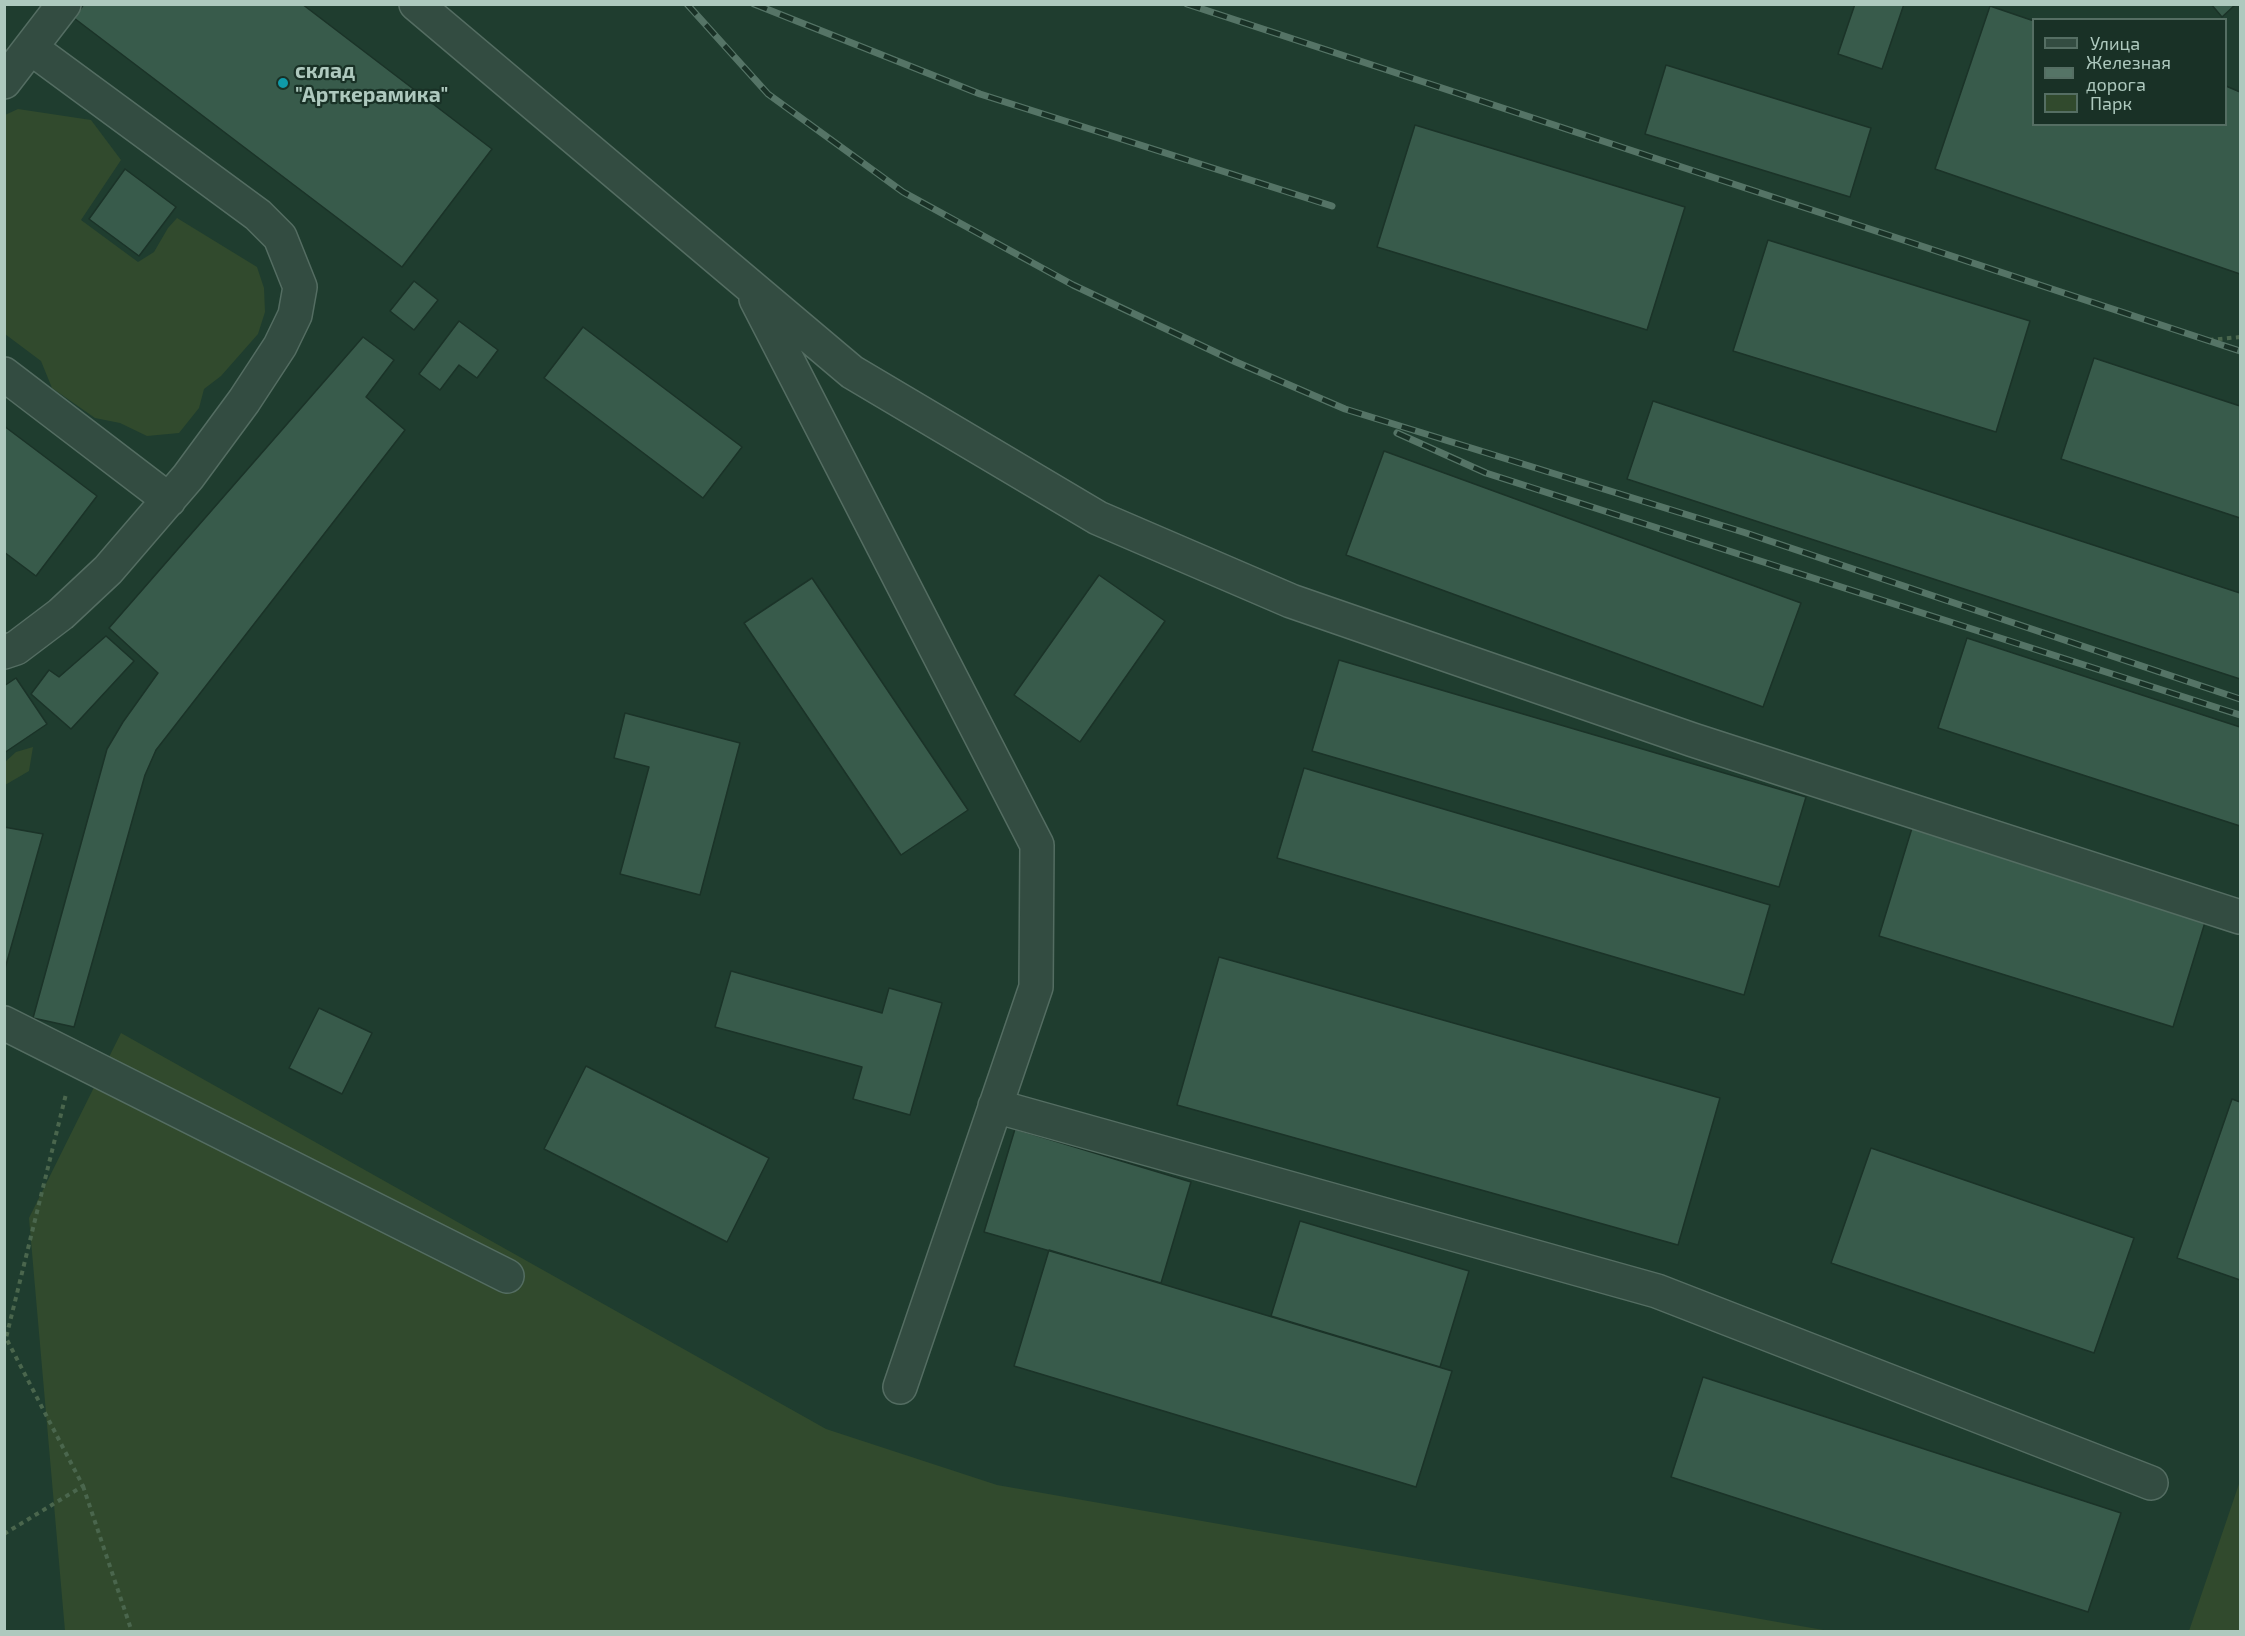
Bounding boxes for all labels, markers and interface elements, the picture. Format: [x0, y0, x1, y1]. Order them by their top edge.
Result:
legend [2032, 18, 2227, 126]
text: Улица [2090, 32, 2140, 54]
text: Железная дорога [2086, 51, 2171, 95]
place label: склад "Арткерамика" [295, 58, 448, 108]
marker: склад "Арткерамика" [276, 76, 290, 90]
text: Парк [2090, 92, 2132, 114]

